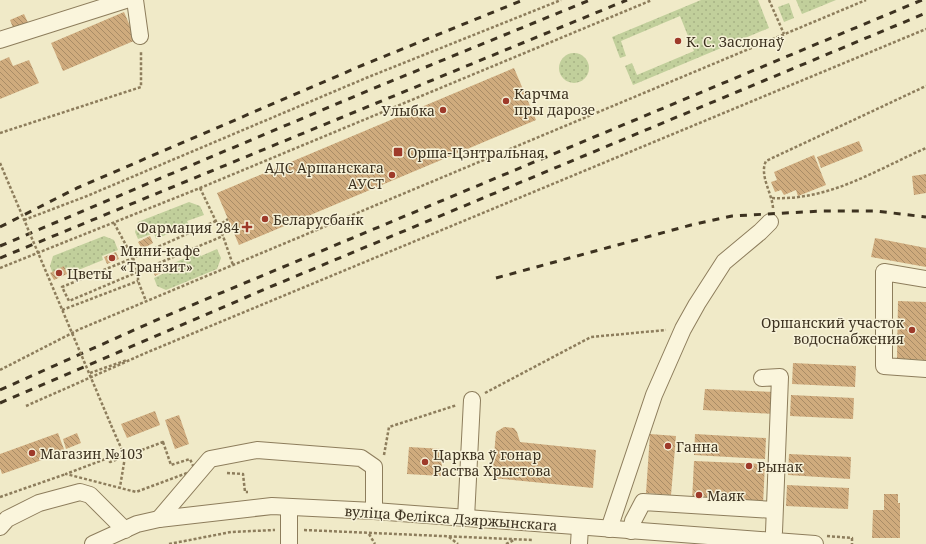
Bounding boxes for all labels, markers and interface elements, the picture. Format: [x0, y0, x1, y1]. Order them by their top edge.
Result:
place label: К. С. Заслонаў [686, 32, 784, 51]
marker: К. С. Заслонаў [673, 36, 683, 46]
place label: Карчма пры дарозе [514, 84, 595, 119]
marker: Карчма пры дарозе [501, 96, 511, 106]
place label: Улыбка [381, 101, 435, 120]
marker: Улыбка [438, 105, 448, 115]
place label: Орша-Цэнтральная [407, 143, 545, 162]
marker: Орша-Цэнтральная [392, 146, 404, 158]
place label: АДС Аршанскага АУСТ [264, 158, 384, 193]
marker: АДС Аршанскага АУСТ [387, 170, 397, 180]
place label: Беларусбанк [273, 210, 364, 229]
marker: Беларусбанк [260, 214, 270, 224]
place label: Фармация 284 [137, 218, 239, 237]
marker: Фармация 284 [242, 222, 252, 232]
place label: Мини-кафе «Транзит» [120, 241, 200, 276]
marker: Мини-кафе «Транзит» [107, 253, 117, 263]
place label: Цветы [67, 264, 112, 283]
marker: Цветы [54, 268, 64, 278]
place label: Оршанский участок водоснабжения [761, 313, 905, 348]
marker: Оршанский участок водоснабжения [907, 325, 917, 335]
place label: Ганна [676, 437, 719, 456]
marker: Ганна [663, 441, 673, 451]
place label: Магазин №103 [40, 444, 143, 463]
place label: Царква ў гонар Раства Хрыстова [433, 445, 551, 480]
marker: Магазин №103 [27, 448, 37, 458]
marker: Царква ў гонар Раства Хрыстова [420, 457, 430, 467]
place label: Рынак [757, 457, 803, 476]
marker: Рынак [744, 461, 754, 471]
place label: Маяк [707, 486, 745, 505]
marker: Маяк [694, 490, 704, 500]
street label: вуліца Фелікса Дзяржынскага [344, 501, 558, 535]

